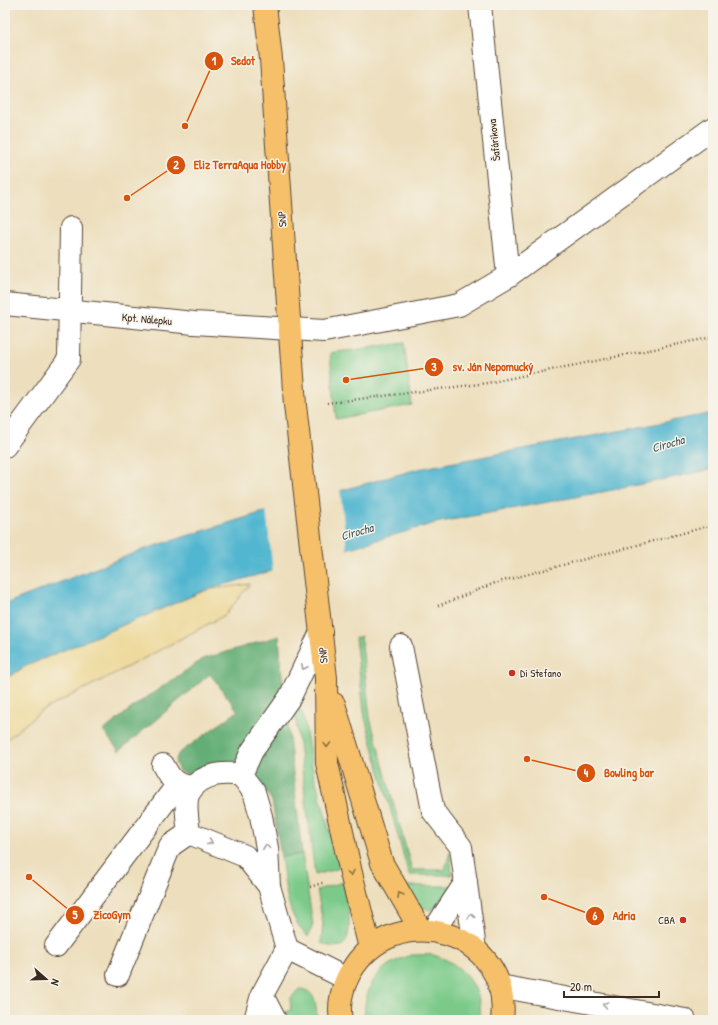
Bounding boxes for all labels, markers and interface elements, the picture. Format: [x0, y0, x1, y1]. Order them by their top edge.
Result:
callout: Sedot [204, 49, 263, 73]
text: 1 [212, 52, 217, 69]
text: Sedot [231, 52, 256, 69]
street label: Šafárikova [485, 118, 503, 162]
callout: Eliz TerraAqua Hobby [166, 153, 295, 177]
text: 2 [173, 156, 179, 173]
text: Eliz TerraAqua Hobby [194, 156, 286, 174]
street label: SNP [274, 210, 290, 228]
street label: Kpt. Nálepku [121, 310, 173, 328]
callout: sv. Ján Nepomucký [424, 355, 541, 379]
text: 3 [431, 358, 437, 375]
text: sv. Ján Nepomucký [453, 358, 533, 376]
water label: Cirocha [650, 430, 687, 456]
water label: Cirocha [339, 518, 376, 544]
street label: SNP [315, 646, 331, 664]
one-way arrow [301, 663, 309, 671]
place label: Di Stefano [520, 666, 562, 680]
marker: Di Stefano [507, 668, 517, 678]
one-way arrow [323, 742, 331, 748]
callout: Bowling bar [576, 761, 662, 785]
text: 4 [584, 764, 589, 781]
text: Bowling bar [604, 764, 654, 782]
one-way arrow [207, 837, 214, 845]
one-way arrow [262, 844, 271, 850]
one-way arrow [346, 869, 355, 876]
one-way arrow [398, 892, 405, 900]
callout: ZicoGym [65, 903, 138, 927]
callout: Adria [585, 904, 644, 928]
text: 5 [72, 906, 78, 923]
text: ZicoGym [93, 906, 131, 924]
text: 6 [593, 907, 598, 924]
text: Adria [613, 907, 636, 924]
one-way arrow [467, 913, 476, 919]
place label: CBA [658, 913, 676, 927]
marker: CBA [678, 915, 688, 925]
north arrow [26, 959, 66, 999]
scale bar [564, 973, 659, 999]
text: N [48, 977, 63, 988]
text: 20 m [570, 978, 592, 995]
one-way arrow [602, 1002, 608, 1010]

